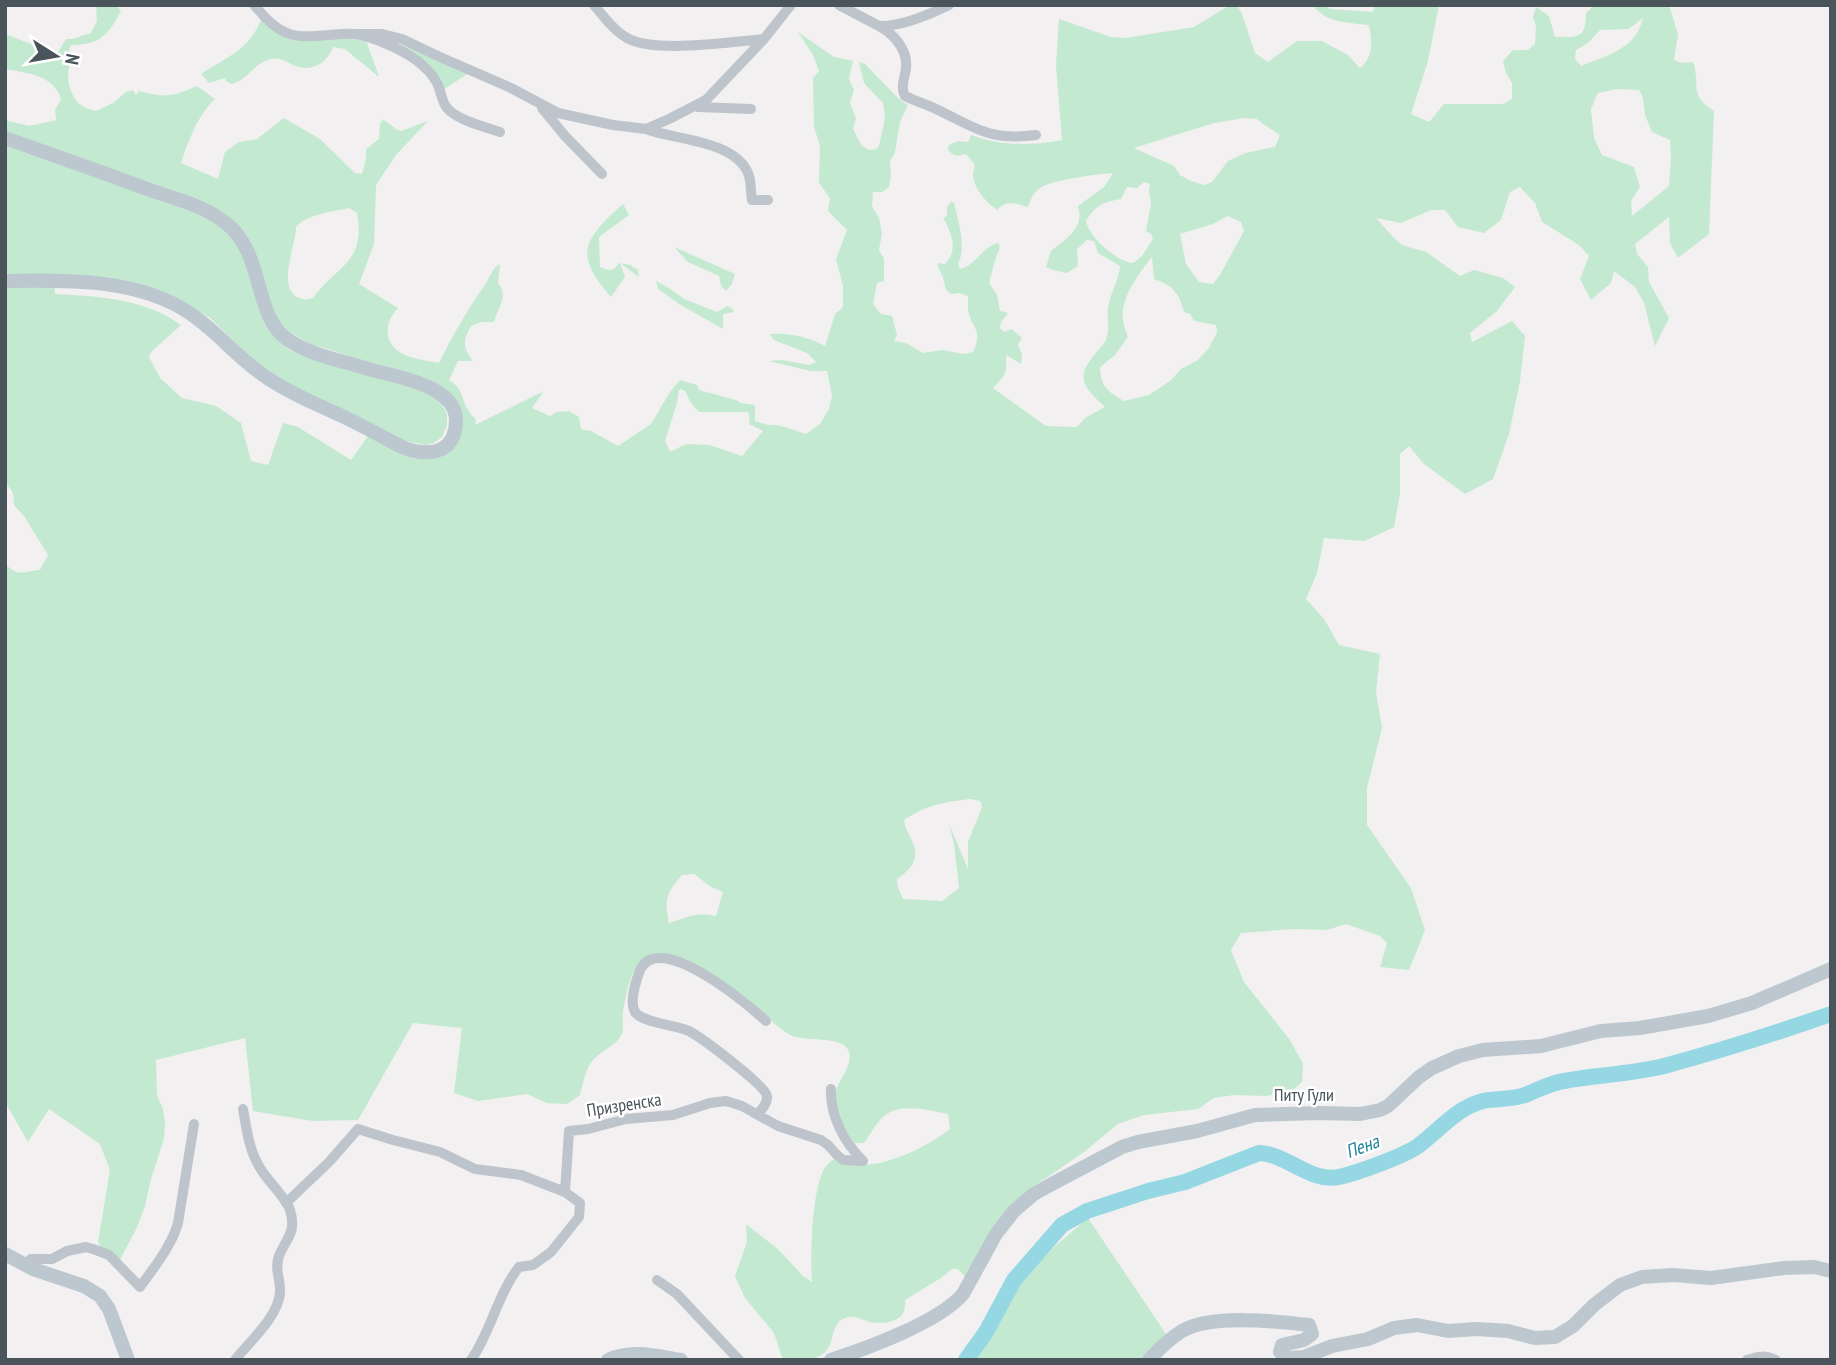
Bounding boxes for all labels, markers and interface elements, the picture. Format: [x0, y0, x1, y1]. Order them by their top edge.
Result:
north arrow [21, 21, 91, 91]
text: N [60, 52, 85, 67]
street label: Питу Гули [1274, 1083, 1334, 1106]
street label: Призренска [585, 1087, 663, 1122]
water label: Пена [1342, 1128, 1383, 1163]

